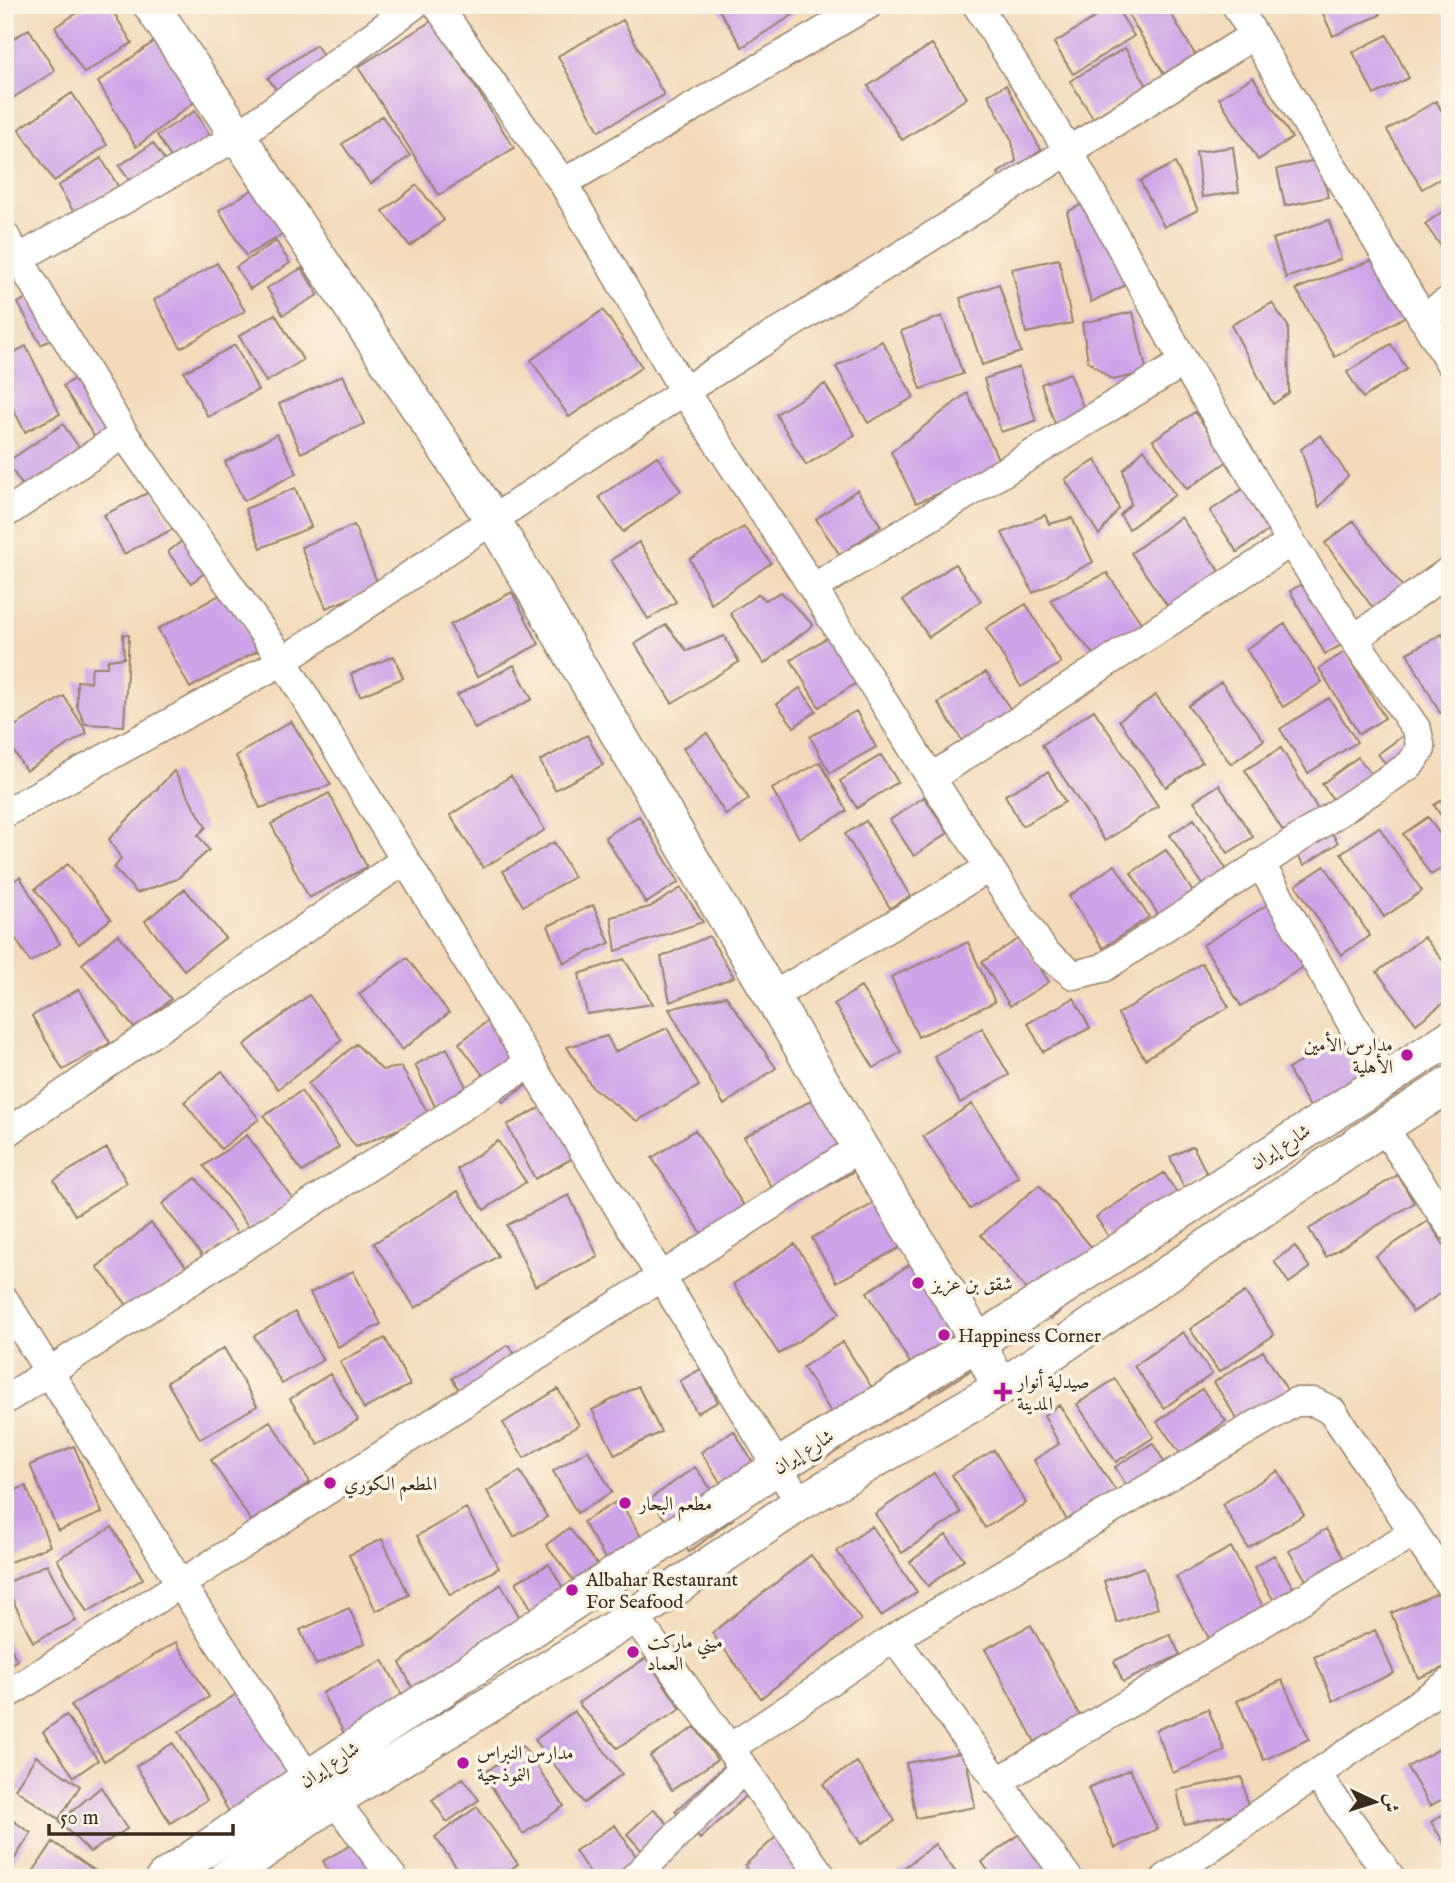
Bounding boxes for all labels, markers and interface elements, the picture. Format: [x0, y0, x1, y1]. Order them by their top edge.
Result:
place label: مدارس الأمين الأهلية [1304, 1031, 1393, 1080]
marker: مدارس الأمين الأهلية [1399, 1047, 1415, 1063]
street label: شارع إيران [1247, 1119, 1317, 1178]
place label: شقق بن عزيز [930, 1273, 1013, 1297]
marker: شقق بن عزيز [910, 1275, 926, 1291]
place label: Happiness Corner [958, 1325, 1101, 1349]
marker: Happiness Corner [936, 1327, 952, 1343]
place label: صيدلية أنوار المدينة [1015, 1369, 1089, 1417]
marker: صيدلية أنوار المدينة [995, 1384, 1011, 1400]
street label: شارع إيران [769, 1425, 840, 1482]
place label: المطعم الكوري [344, 1473, 437, 1502]
marker: المطعم الكوري [322, 1475, 338, 1491]
place label: مطعم البحار [637, 1493, 712, 1522]
marker: مطعم البحار [617, 1495, 633, 1511]
place label: Albahar Restaurant For Seafood [585, 1569, 738, 1615]
marker: Albahar Restaurant For Seafood [564, 1582, 580, 1598]
place label: ميني ماركت العماد [647, 1631, 723, 1677]
marker: ميني ماركت العماد [625, 1644, 641, 1660]
street label: شارع إيران [296, 1737, 366, 1796]
place label: مدارس النبراس النموذجية [477, 1742, 574, 1788]
marker: مدارس النبراس النموذجية [455, 1755, 471, 1771]
north arrow [1340, 1768, 1410, 1838]
scale bar [49, 1792, 233, 1836]
text: ش [1377, 1793, 1403, 1813]
text: 50 m [60, 1805, 99, 1832]

